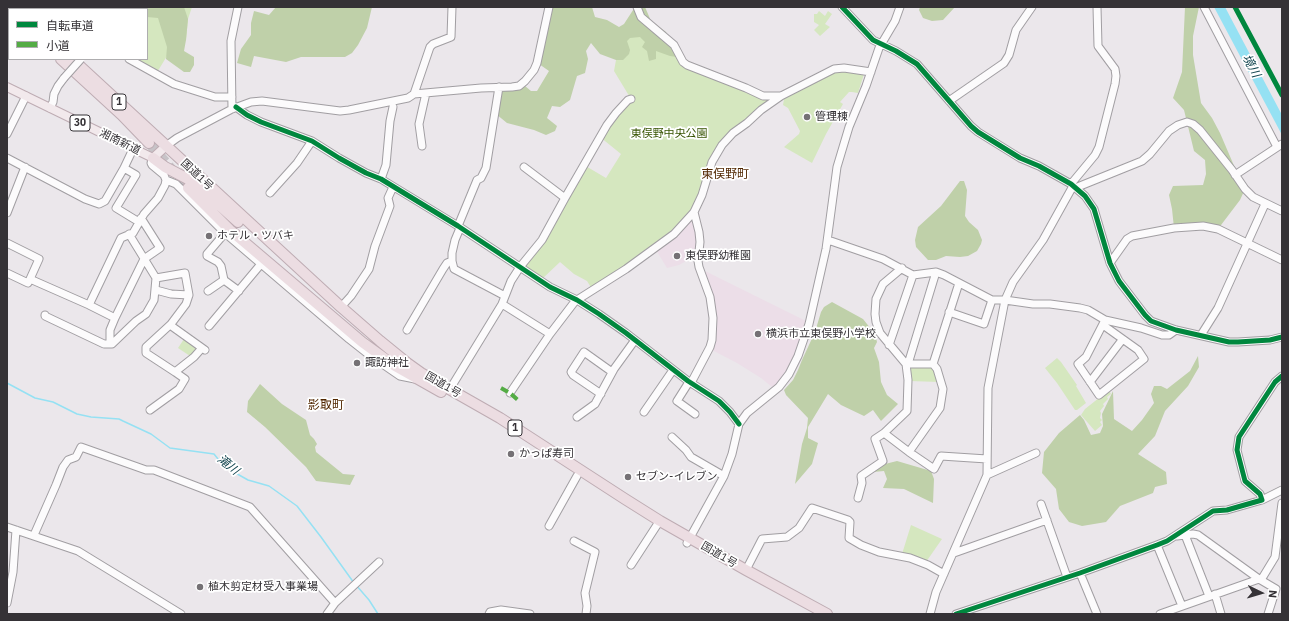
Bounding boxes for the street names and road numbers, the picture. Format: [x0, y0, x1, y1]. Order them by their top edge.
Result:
road number: 1 [112, 94, 126, 110]
road number: 30 [70, 115, 90, 131]
street label: 湘南新道 [97, 126, 143, 158]
street label: 国道1号 [178, 157, 216, 193]
street label: 国道1号 [423, 369, 463, 401]
road number: 1 [508, 420, 522, 436]
street label: 国道1号 [699, 539, 739, 571]

